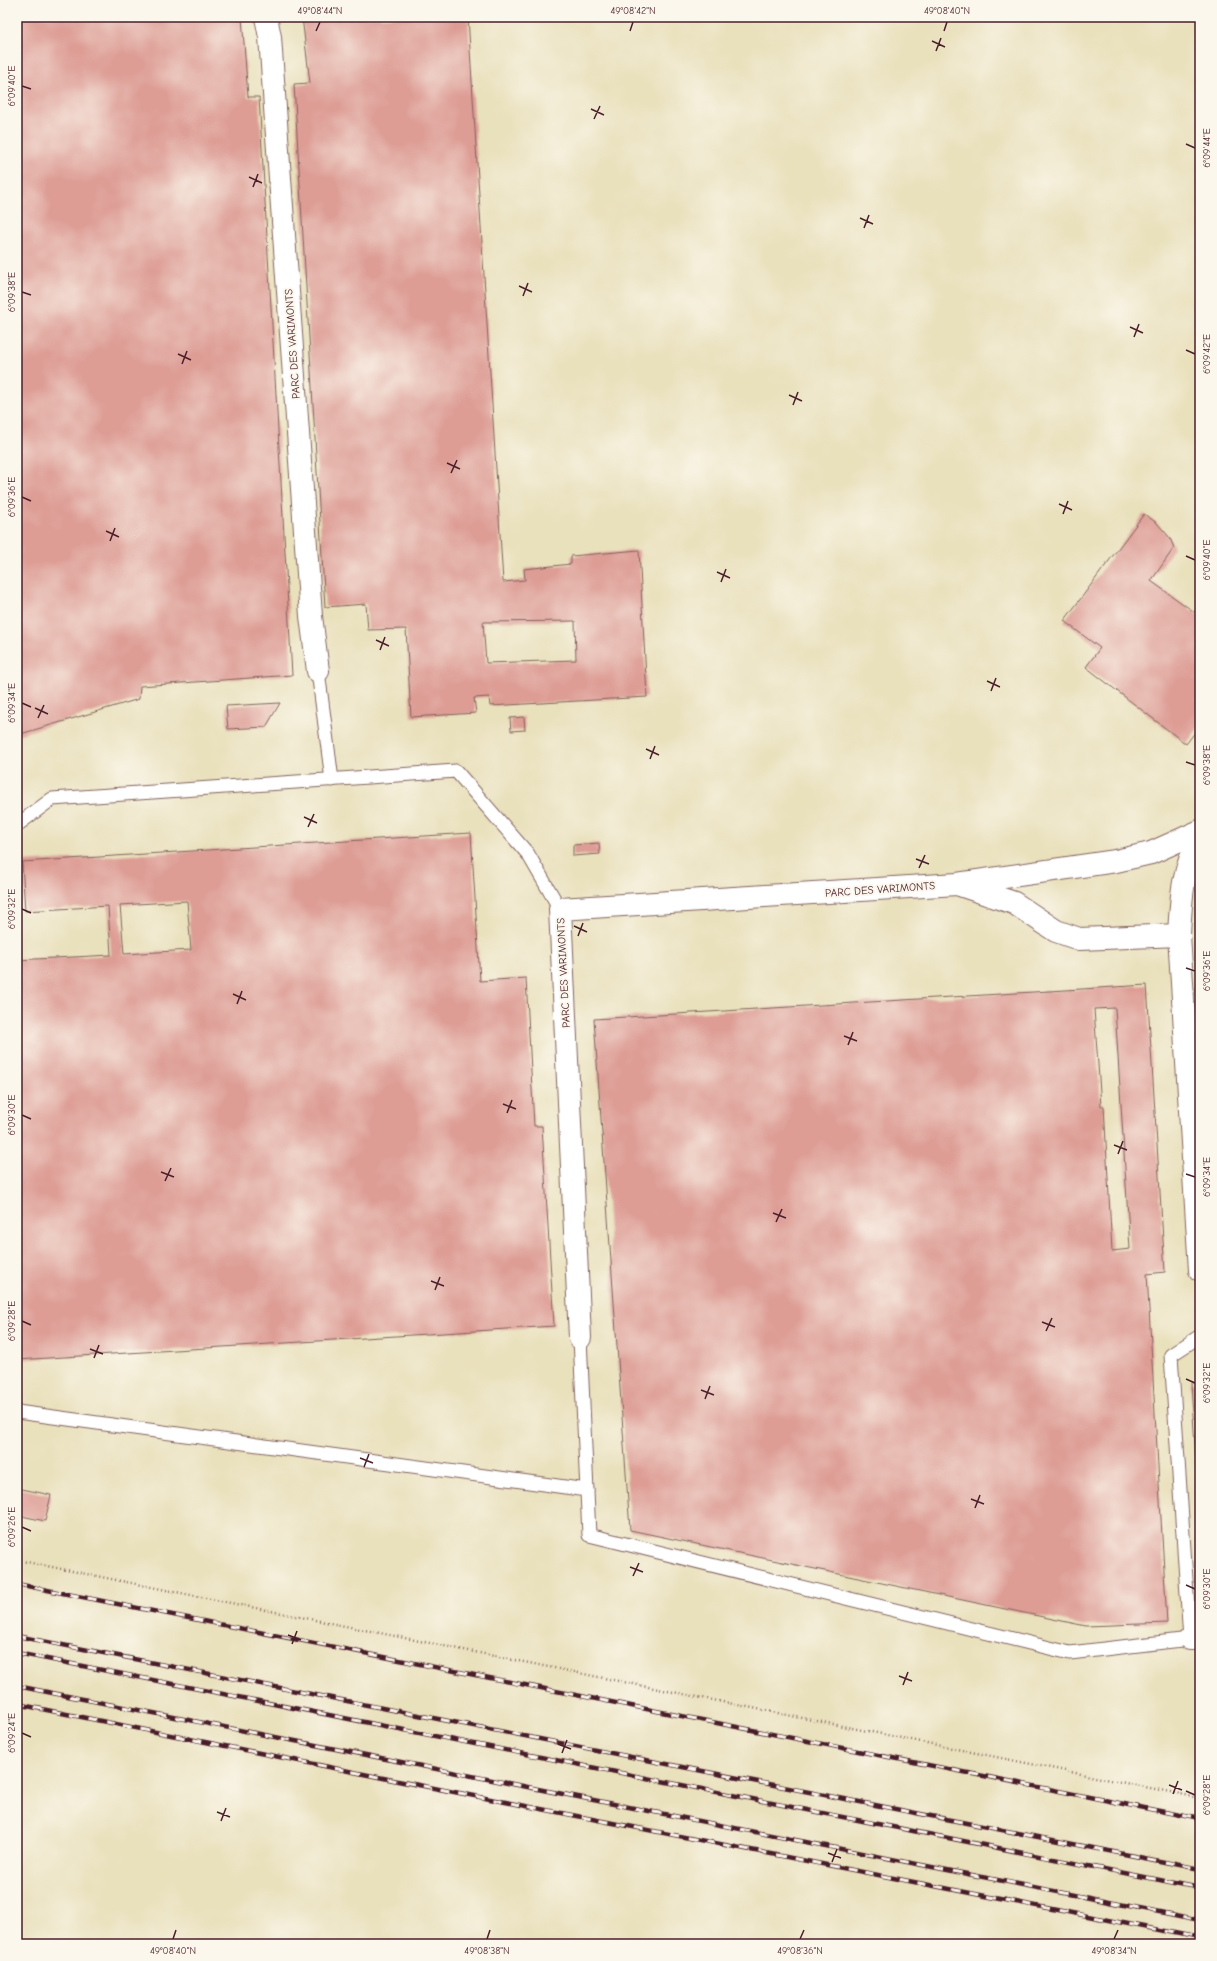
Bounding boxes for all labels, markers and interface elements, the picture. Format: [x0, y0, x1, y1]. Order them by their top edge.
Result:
text: 49°08'44"N [298, 5, 342, 17]
text: 49°08'42"N [610, 5, 656, 17]
text: 49°08'40"N [924, 5, 970, 17]
text: 6°09'40"E [6, 66, 18, 106]
text: 6°09'44"E [1201, 128, 1213, 168]
text: 6°09'38"E [6, 272, 18, 312]
street label: PARC DES VARIMONTS [282, 289, 303, 399]
text: 6°09'42"E [1201, 334, 1213, 374]
text: 6°09'36"E [6, 477, 18, 517]
text: 6°09'40"E [1201, 540, 1213, 580]
text: 6°09'34"E [6, 683, 18, 723]
text: 6°09'38"E [1201, 745, 1213, 785]
street label: PARC DES VARIMONTS [825, 879, 935, 900]
text: 6°09'32"E [6, 889, 18, 929]
street label: PARC DES VARIMONTS [554, 918, 573, 1028]
text: 6°09'36"E [1201, 951, 1213, 991]
text: 6°09'30"E [6, 1094, 18, 1136]
text: 6°09'34"E [1201, 1157, 1213, 1197]
text: 6°09'28"E [6, 1301, 18, 1341]
text: 6°09'32"E [1201, 1363, 1213, 1403]
text: 6°09'26"E [6, 1507, 18, 1547]
text: 6°09'30"E [1201, 1568, 1213, 1610]
text: 6°09'24"E [6, 1713, 18, 1753]
text: 6°09'28"E [1201, 1775, 1213, 1815]
text: 49°08'40"N [150, 1945, 196, 1957]
text: 49°08'38"N [464, 1945, 510, 1957]
text: 49°08'36"N [777, 1945, 823, 1957]
text: 49°08'34"N [1091, 1945, 1137, 1957]

